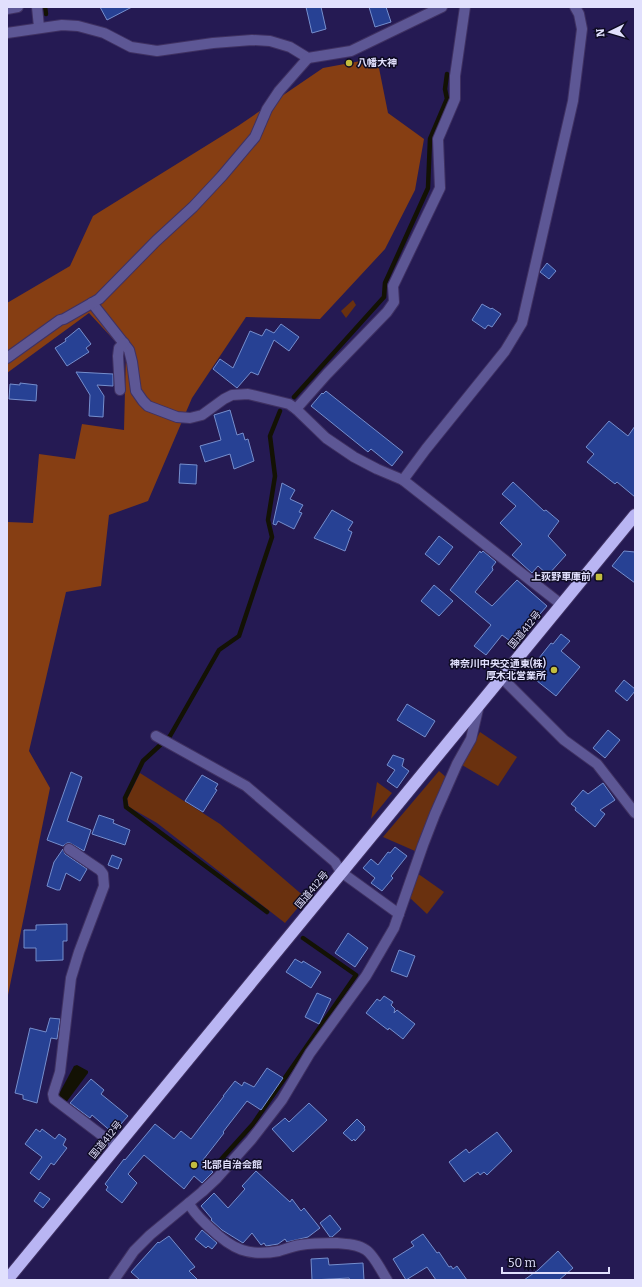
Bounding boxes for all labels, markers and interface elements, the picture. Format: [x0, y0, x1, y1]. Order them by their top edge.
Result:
north arrow [590, 12, 630, 52]
text: N [594, 28, 607, 38]
place label: 八幡大神 [357, 57, 397, 69]
marker: 八幡大神 [344, 58, 354, 68]
place label: 上荻野車庫前 [531, 571, 591, 583]
marker: 上荻野車庫前 [594, 572, 604, 582]
street label: 国道412号 [506, 609, 544, 651]
place label: 神奈川中央交通東(株) 厚木北営業所 [450, 657, 546, 682]
marker: 神奈川中央交通東(株) 厚木北営業所 [549, 665, 559, 675]
street label: 国道412号 [293, 869, 331, 911]
street label: 国道412号 [87, 1119, 125, 1161]
place label: 北部自治会館 [202, 1159, 262, 1171]
marker: 北部自治会館 [189, 1160, 199, 1170]
scale bar [502, 1249, 609, 1275]
text: 50 m [508, 1256, 537, 1270]

